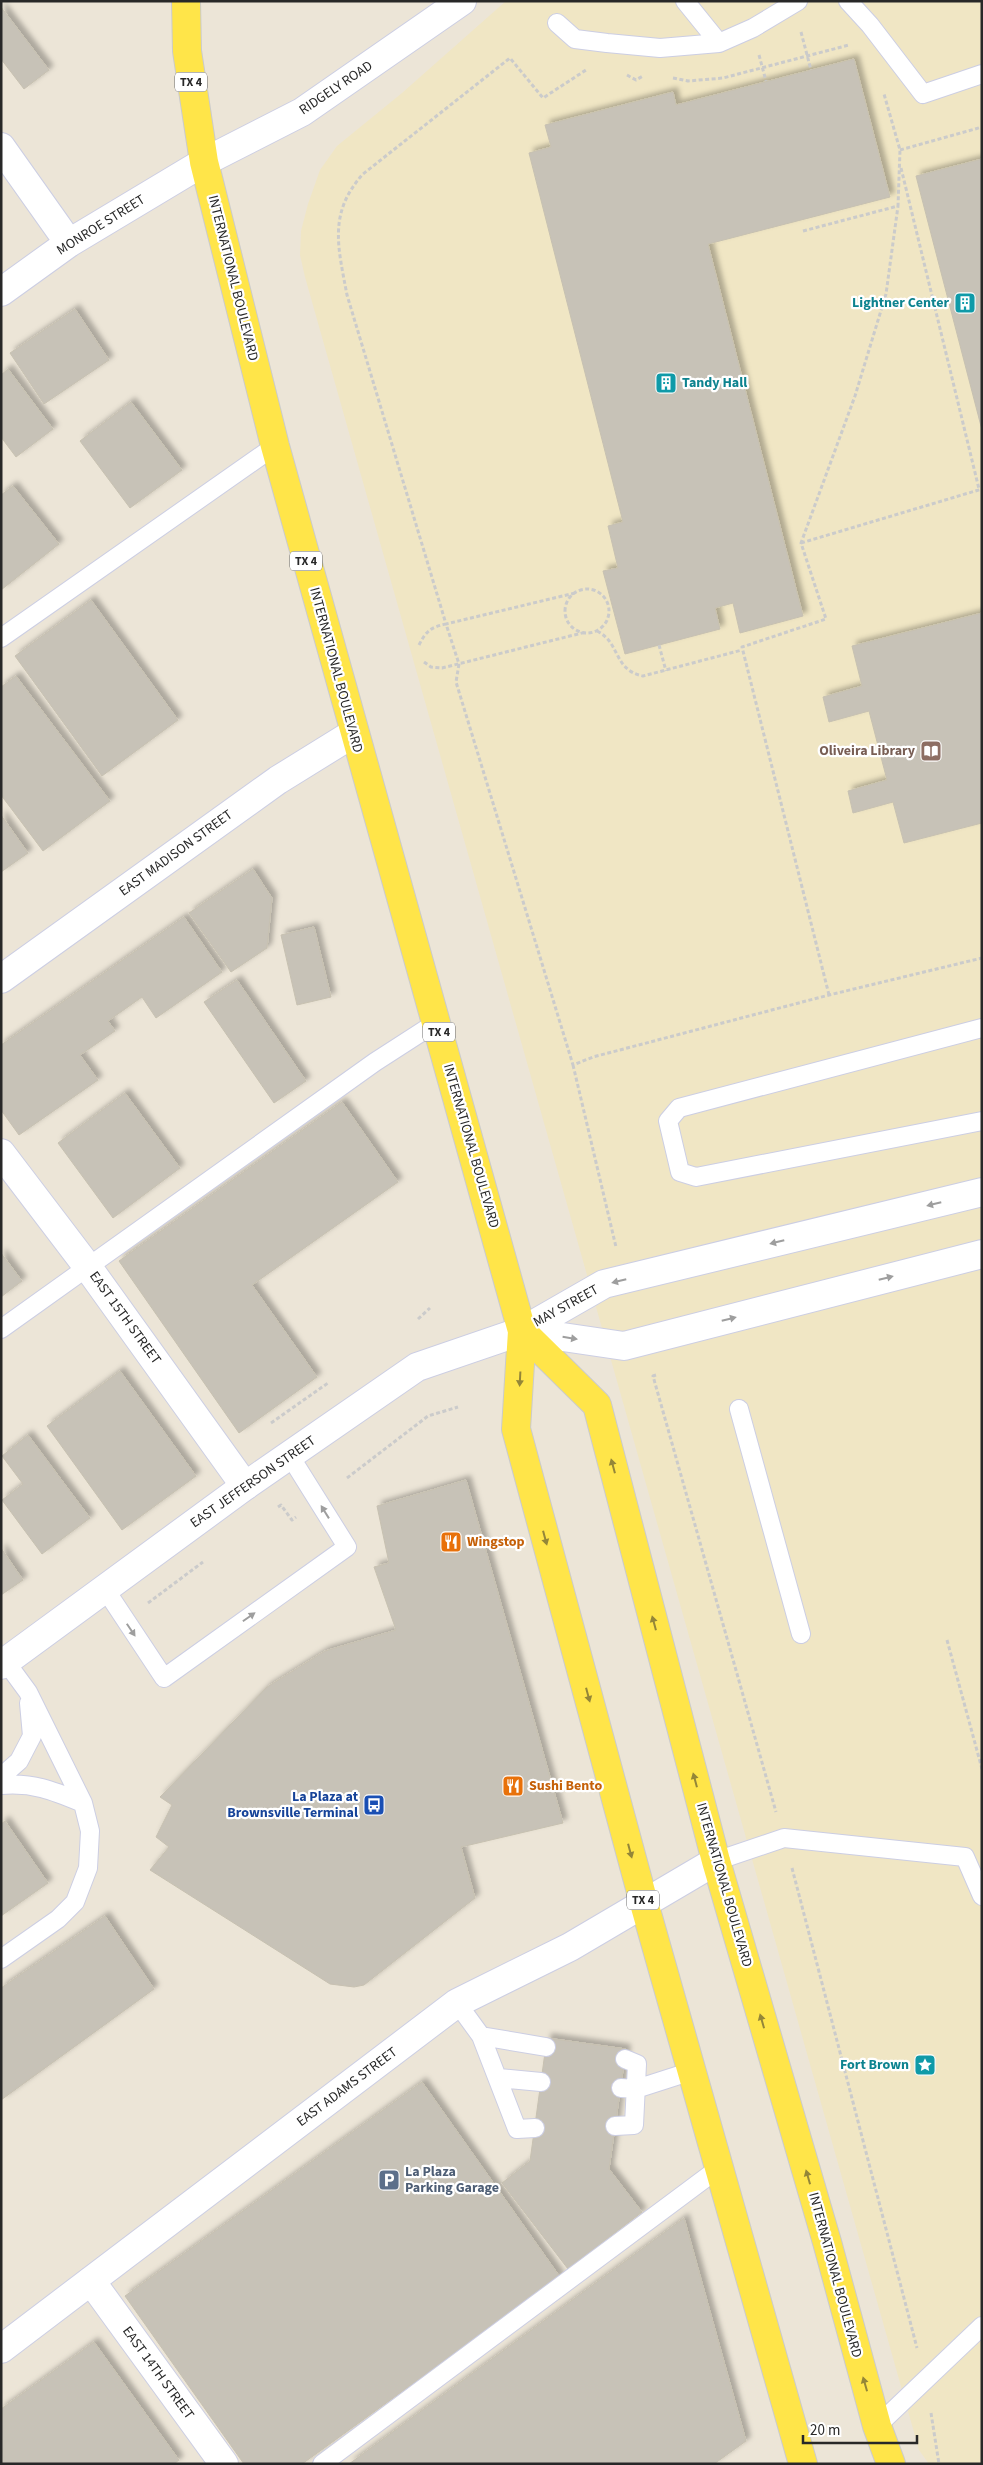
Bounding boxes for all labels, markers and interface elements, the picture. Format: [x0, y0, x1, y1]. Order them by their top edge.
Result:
street label: RIDGELY ROAD [295, 56, 377, 120]
road number: TX 4 [175, 72, 207, 91]
street label: MONROE STREET [53, 190, 149, 260]
street label: INTERNATIONAL BOULEVARD [203, 193, 263, 363]
building icon: Lightner Center [953, 291, 977, 315]
place label: Lightner Center [852, 293, 949, 313]
building icon: Tandy Hall [654, 371, 678, 395]
place label: Tandy Hall [682, 373, 747, 393]
road number: TX 4 [290, 552, 322, 570]
street label: INTERNATIONAL BOULEVARD [304, 585, 368, 755]
library icon: Oliveira Library [919, 739, 943, 763]
place label: Oliveira Library [819, 741, 916, 761]
street label: EAST MADISON STREET [115, 805, 237, 901]
road number: TX 4 [423, 1022, 455, 1042]
street label: INTERNATIONAL BOULEVARD [438, 1061, 504, 1231]
one-way arrow [927, 1200, 942, 1208]
one-way arrow [769, 1238, 784, 1246]
street label: EAST 15TH STREET [84, 1267, 166, 1369]
one-way arrow [878, 1274, 893, 1282]
one-way arrow [611, 1277, 626, 1285]
street label: MAY STREET [530, 1280, 603, 1332]
one-way arrow [721, 1315, 736, 1323]
one-way arrow [562, 1334, 578, 1342]
one-way arrow [515, 1371, 523, 1387]
street label: EAST JEFFERSON STREET [186, 1431, 320, 1533]
one-way arrow [608, 1458, 616, 1473]
one-way arrow [321, 1505, 330, 1518]
restaurant icon: Wingstop [439, 1530, 463, 1554]
one-way arrow [541, 1530, 549, 1545]
place label: Wingstop [467, 1532, 525, 1552]
one-way arrow [242, 1612, 256, 1622]
one-way arrow [650, 1615, 658, 1630]
one-way arrow [126, 1623, 136, 1637]
one-way arrow [584, 1687, 592, 1702]
one-way arrow [691, 1772, 699, 1787]
restaurant icon: Sushi Bento [501, 1774, 525, 1798]
place label: Sushi Bento [529, 1776, 602, 1796]
place label: La Plaza at Brownsville Terminal [227, 1787, 359, 1823]
bus stop icon: La Plaza at Brownsville Terminal [362, 1793, 386, 1817]
street label: INTERNATIONAL BOULEVARD [691, 1800, 757, 1970]
one-way arrow [626, 1844, 634, 1859]
road number: TX 4 [627, 1890, 659, 1910]
one-way arrow [758, 2013, 766, 2028]
street label: EAST ADAMS STREET [292, 2042, 402, 2132]
place icon: Fort Brown [913, 2053, 937, 2077]
place label: Fort Brown [840, 2055, 909, 2075]
place label: La Plaza Parking Garage [405, 2162, 499, 2198]
parking icon: La Plaza Parking Garage [377, 2168, 401, 2192]
one-way arrow [803, 2169, 811, 2184]
street label: INTERNATIONAL BOULEVARD [803, 2190, 867, 2360]
street label: EAST 14TH STREET [117, 2322, 199, 2424]
one-way arrow [861, 2377, 869, 2392]
scale bar [803, 2412, 917, 2444]
text: 20 m [810, 2420, 840, 2441]

